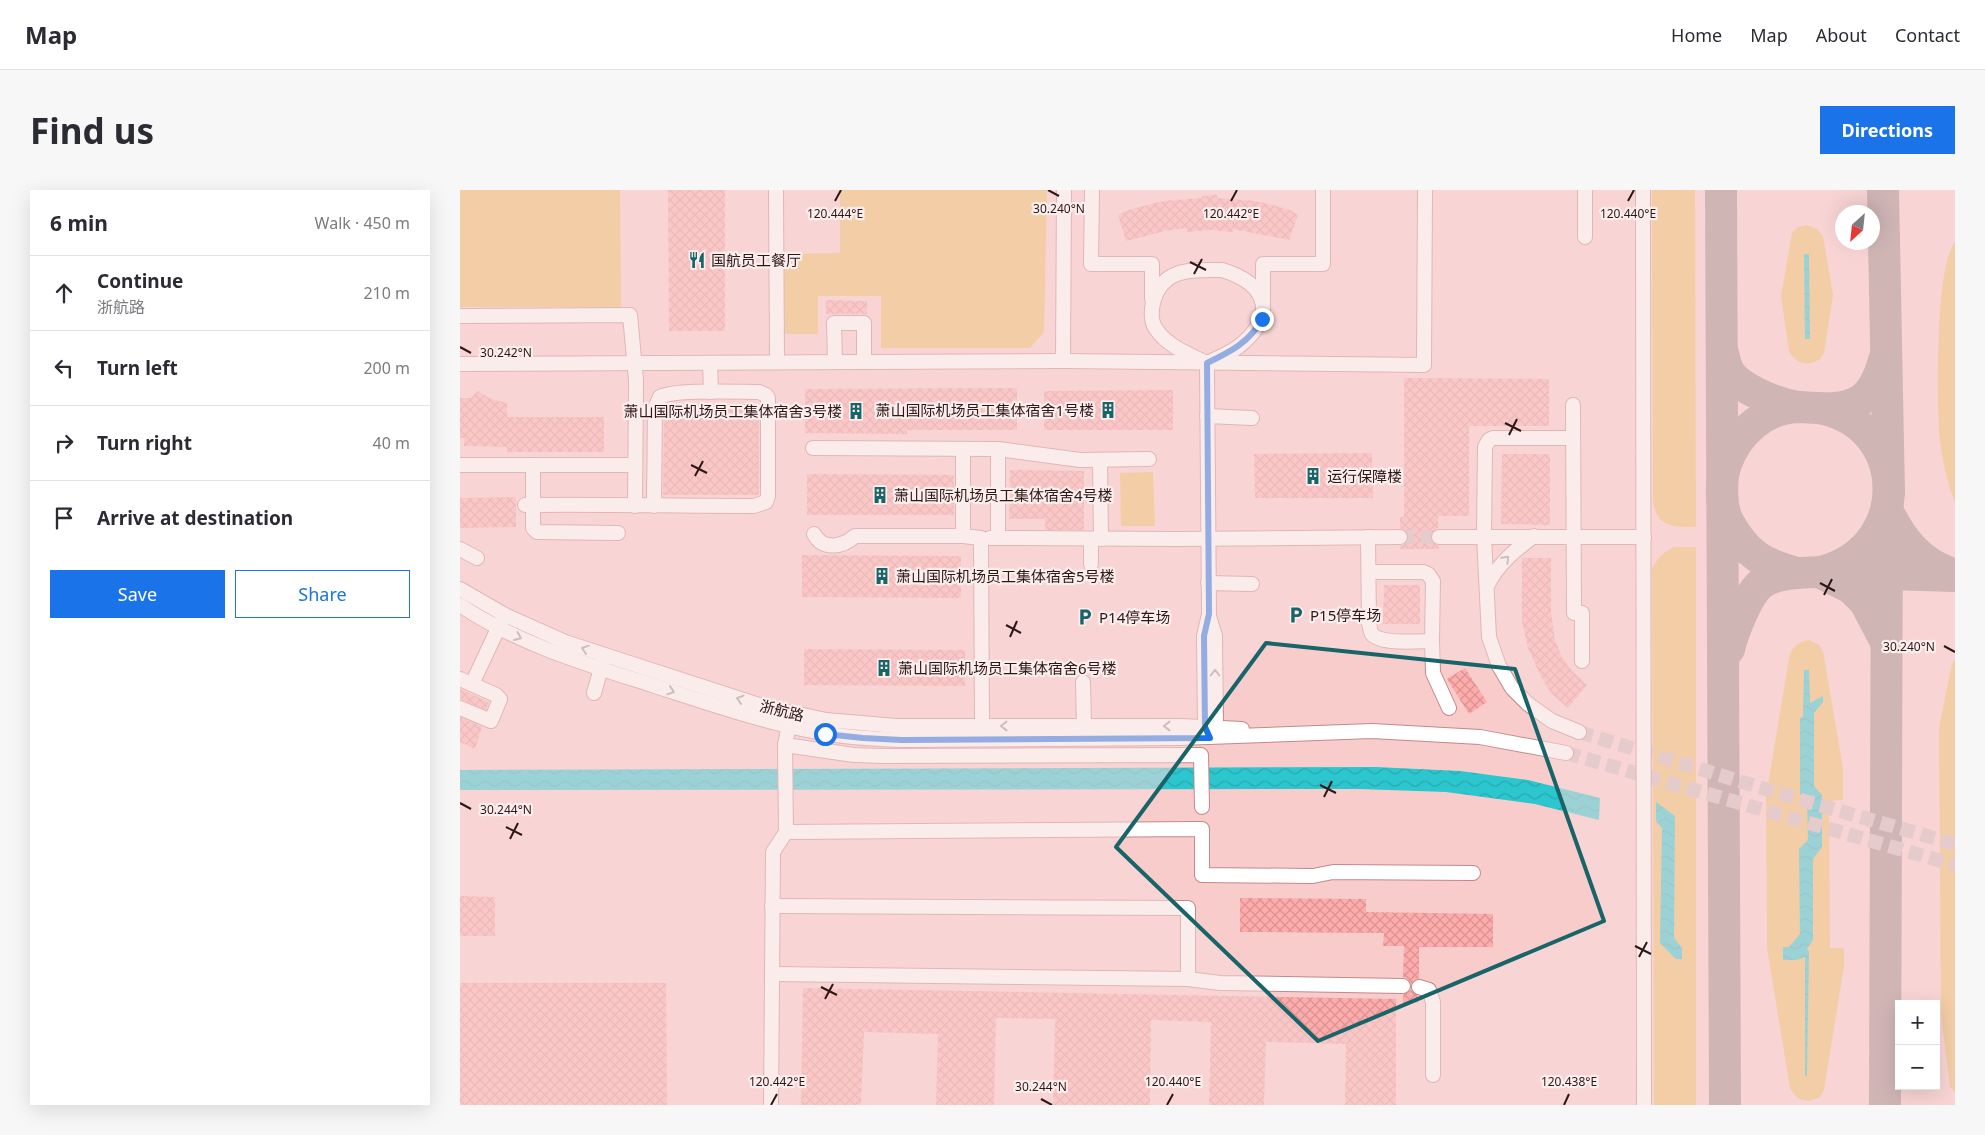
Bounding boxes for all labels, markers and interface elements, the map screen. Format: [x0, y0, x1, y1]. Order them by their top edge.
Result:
text: Map [25, 18, 77, 51]
text: Home [1671, 23, 1722, 47]
text: Map [1750, 23, 1788, 47]
text: About [1816, 23, 1867, 47]
text: Contact [1895, 23, 1960, 47]
button: Directions [1820, 106, 1955, 154]
text: Find us [30, 107, 154, 154]
text: 30.240°N [1033, 200, 1085, 217]
text: 120.444°E [807, 205, 863, 222]
text: 120.442°E [1203, 205, 1259, 222]
text: 120.440°E [1600, 205, 1656, 222]
north arrow [1835, 205, 1880, 250]
text: 6 min [50, 209, 108, 237]
text: Walk · 450 m [315, 212, 410, 234]
restaurant icon: 国航员工餐厅 [687, 250, 707, 270]
place label: 国航员工餐厅 [711, 250, 801, 270]
text: Continue [97, 268, 183, 294]
icon: ahead [50, 279, 78, 307]
text: 210 m [363, 282, 410, 304]
text: 浙航路 [97, 296, 145, 318]
route end [1251, 308, 1274, 331]
text: 30.242°N [480, 344, 532, 361]
icon: left [50, 354, 78, 382]
text: Turn left [97, 355, 178, 381]
text: 200 m [363, 357, 410, 379]
place label: 萧山国际机场员工集体宿舍1号楼 [875, 400, 1094, 420]
building icon: 萧山国际机场员工集体宿舍1号楼 [1098, 400, 1118, 420]
place label: 萧山国际机场员工集体宿舍3号楼 [623, 401, 842, 421]
building icon: 萧山国际机场员工集体宿舍3号楼 [846, 401, 866, 421]
icon: right [50, 429, 78, 457]
text: Turn right [97, 430, 192, 456]
text: 40 m [373, 432, 410, 454]
building icon: 运行保障楼 [1303, 466, 1323, 486]
place label: 运行保障楼 [1327, 466, 1402, 486]
building icon: 萧山国际机场员工集体宿舍4号楼 [870, 485, 890, 505]
place label: 萧山国际机场员工集体宿舍4号楼 [894, 485, 1113, 505]
icon: arrive [50, 504, 78, 532]
text: Arrive at destination [97, 505, 293, 531]
one-way arrow [1500, 556, 1509, 565]
building icon: 萧山国际机场员工集体宿舍5号楼 [872, 566, 892, 586]
place label: 萧山国际机场员工集体宿舍5号楼 [896, 566, 1115, 586]
button: Save [50, 570, 225, 618]
button: Share [235, 570, 410, 618]
parking icon: P15停车场 [1286, 605, 1306, 625]
place label: P15停车场 [1310, 605, 1381, 625]
parking icon: P14停车场 [1075, 607, 1095, 627]
place label: P14停车场 [1099, 607, 1170, 627]
one-way arrow [513, 631, 522, 641]
text: 30.240°N [1883, 638, 1935, 655]
one-way arrow [581, 645, 590, 655]
building icon: 萧山国际机场员工集体宿舍6号楼 [874, 658, 894, 678]
place label: 萧山国际机场员工集体宿舍6号楼 [898, 658, 1117, 678]
one-way arrow [1210, 669, 1220, 676]
one-way arrow [667, 685, 675, 695]
one-way arrow [736, 694, 745, 704]
street label: 浙航路 [758, 695, 806, 725]
one-way arrow [1000, 721, 1008, 731]
one-way arrow [1163, 721, 1170, 731]
route start [814, 723, 837, 746]
text: 30.244°N [480, 801, 532, 818]
map controls [1895, 1000, 1940, 1090]
button: + [1895, 1000, 1940, 1045]
button: − [1895, 1045, 1940, 1090]
text: 120.442°E [749, 1073, 805, 1090]
text: 120.440°E [1145, 1073, 1201, 1090]
text: 120.438°E [1541, 1073, 1597, 1090]
text: 30.244°N [1015, 1078, 1067, 1095]

